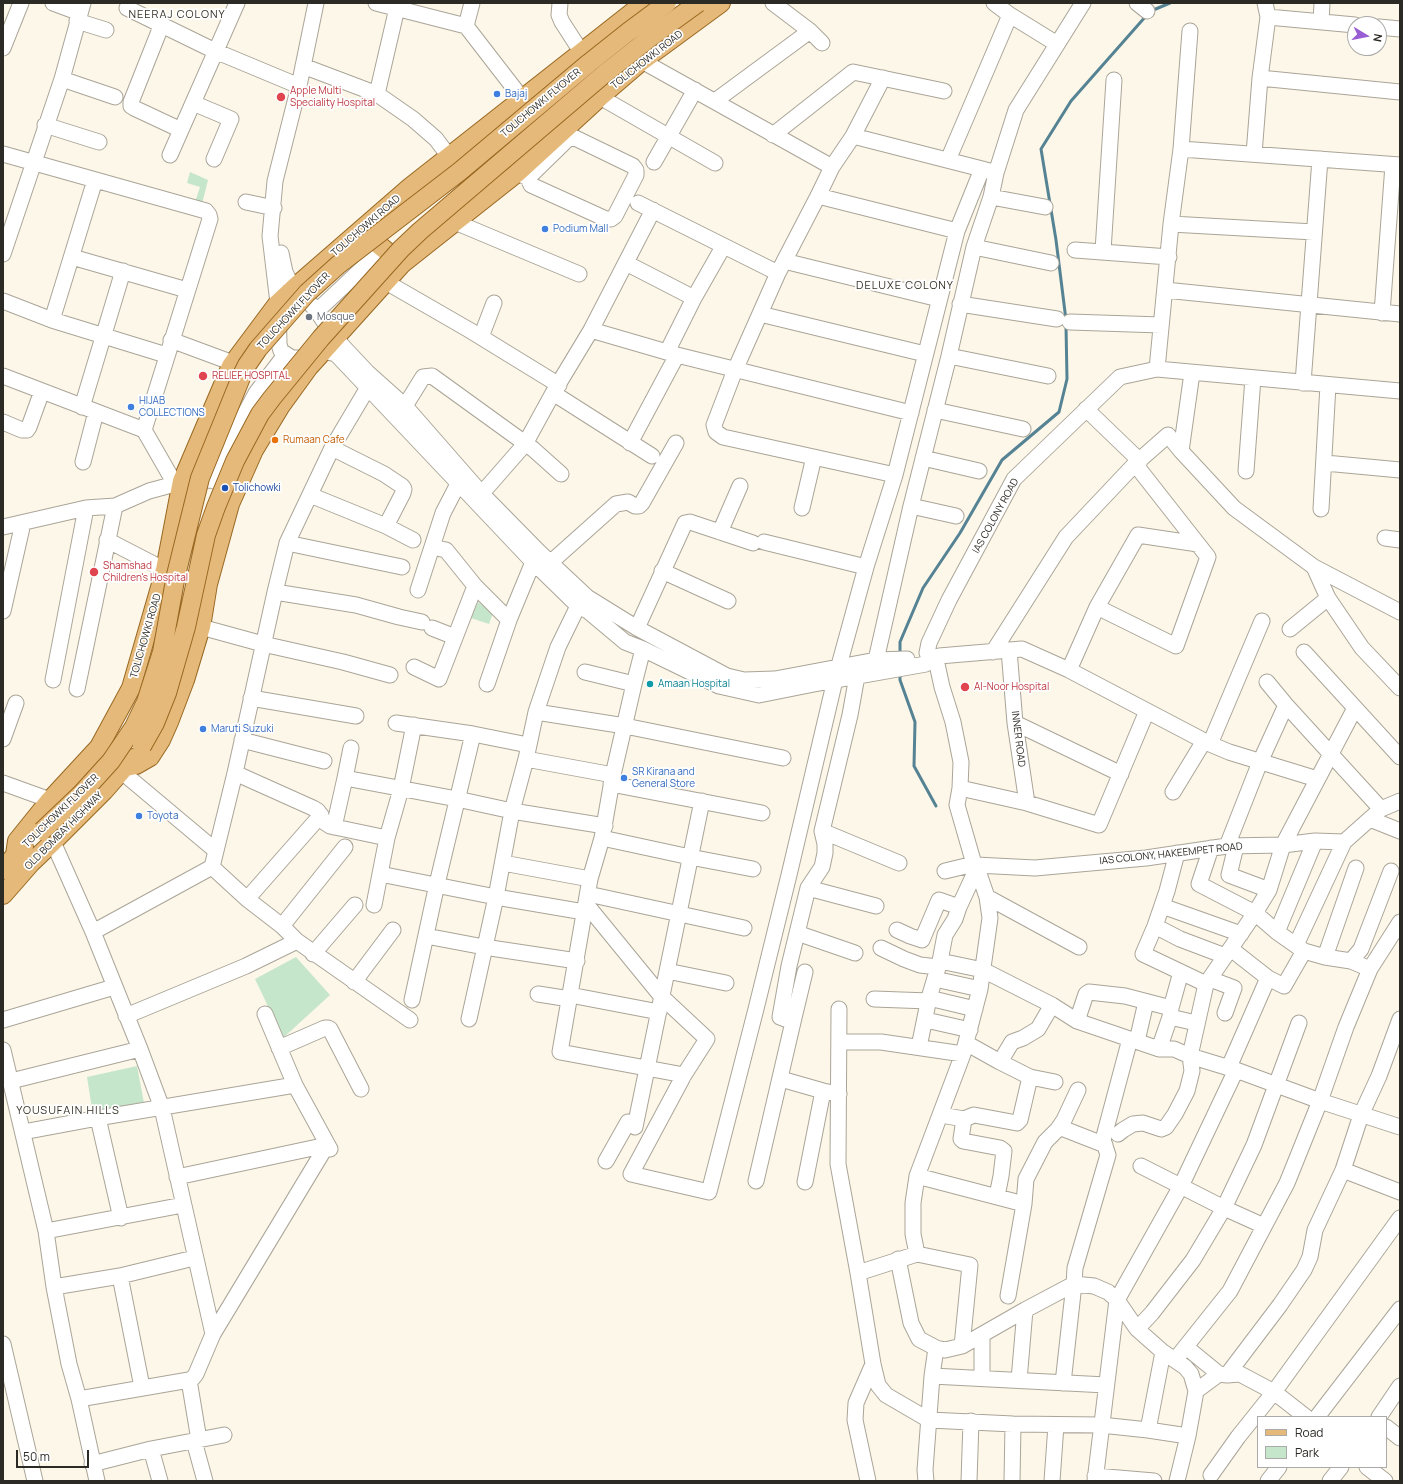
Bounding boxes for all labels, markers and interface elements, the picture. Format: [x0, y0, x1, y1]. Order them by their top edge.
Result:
district label: NEERAJ COLONY [128, 8, 226, 22]
north arrow [1347, 16, 1387, 56]
street label: TOLICHOWKI ROAD [609, 28, 685, 92]
text: N [1370, 33, 1386, 43]
street label: TOLICHOWKI FLYOVER [499, 66, 583, 140]
place label: Apple Multi Speciality Hospital [290, 85, 375, 108]
place label: Bajaj [505, 88, 527, 100]
marker: Bajaj [492, 89, 502, 99]
marker: Apple Multi Speciality Hospital [275, 91, 287, 103]
street label: TOLICHOWKI ROAD [329, 193, 403, 259]
place label: Podium Mall [553, 223, 608, 235]
marker: Podium Mall [540, 224, 550, 234]
street label: TOLICHOWKI FLYOVER [255, 270, 333, 352]
district label: DELUXE COLONY [856, 279, 954, 293]
place label: Mosque [317, 311, 354, 323]
marker: Mosque [304, 312, 314, 322]
marker: RELIEF HOSPITAL [197, 370, 209, 382]
place label: RELIEF HOSPITAL [212, 370, 290, 382]
place label: HIJAB COLLECTIONS [139, 395, 205, 418]
marker: HIJAB COLLECTIONS [126, 402, 136, 412]
place label: Rumaan Cafe [283, 434, 345, 446]
marker: Rumaan Cafe [270, 435, 280, 445]
street label: IAS COLONY ROAD [970, 476, 1022, 556]
place label: Tolichowki [233, 482, 281, 494]
marker: Tolichowki [220, 483, 230, 493]
place label: Shamshad Children's Hospital [103, 560, 188, 584]
marker: Shamshad Children's Hospital [88, 566, 100, 578]
street label: TOLICHOWKI ROAD [128, 592, 164, 680]
place label: Amaan Hospital [658, 678, 730, 690]
marker: Amaan Hospital [645, 679, 655, 689]
marker: Al-Noor Hospital [959, 681, 971, 693]
place label: Al-Noor Hospital [974, 681, 1049, 693]
street label: INNER ROAD [1009, 710, 1027, 768]
place label: Maruti Suzuki [211, 723, 273, 735]
marker: Maruti Suzuki [198, 724, 208, 734]
place label: SR Kirana and General Store [632, 766, 695, 790]
street label: TOLICHOWKI FLYOVER [21, 772, 101, 850]
marker: SR Kirana and General Store [619, 773, 629, 783]
street label: OLD BOMBAY HIGHWAY [23, 790, 105, 872]
place label: Toyota [147, 810, 178, 822]
marker: Toyota [134, 811, 144, 821]
street label: IAS COLONY, HAKEEMPET ROAD [1099, 841, 1243, 867]
district label: YOUSUFAIN HILLS [16, 1104, 120, 1118]
legend [1257, 1416, 1387, 1468]
text: Road [1295, 1424, 1323, 1441]
scale bar [18, 1442, 91, 1468]
text: Park [1295, 1444, 1319, 1461]
text: 50 m [23, 1448, 50, 1465]

